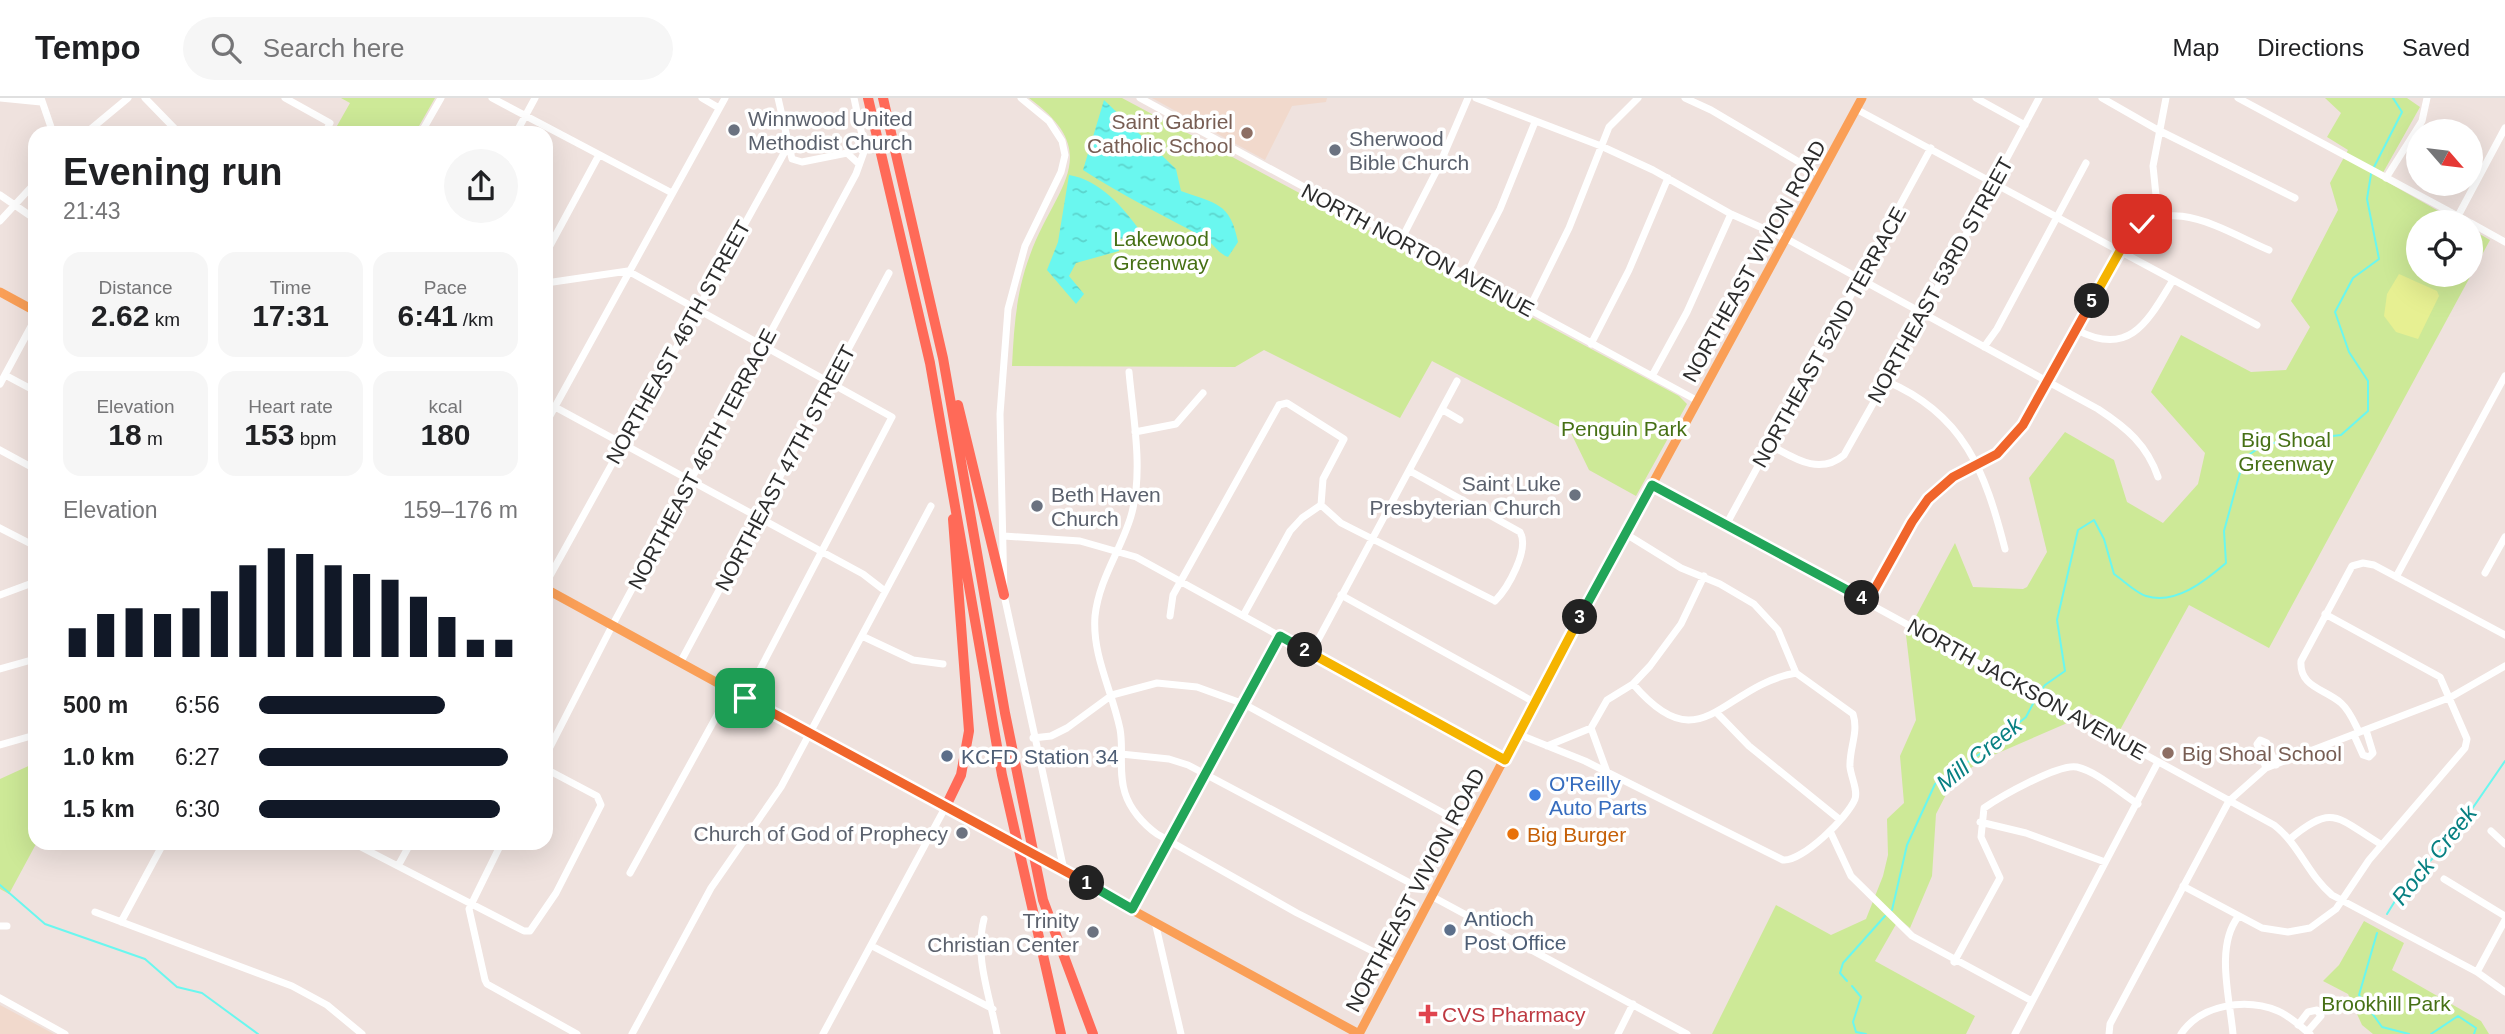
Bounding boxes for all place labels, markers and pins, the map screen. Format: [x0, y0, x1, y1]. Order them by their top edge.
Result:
place label: Winnwood United Methodist Church [748, 107, 913, 154]
place label: Saint Gabriel Catholic School [1087, 110, 1233, 157]
marker: Winnwood United Methodist Church [726, 122, 742, 138]
marker: Saint Gabriel Catholic School [1239, 125, 1255, 141]
place label: Sherwood Bible Church [1349, 127, 1469, 174]
marker: Sherwood Bible Church [1327, 142, 1343, 158]
pin [2112, 194, 2172, 254]
pin: 5 [2074, 284, 2110, 318]
place label: Saint Luke Presbyterian Church [1370, 472, 1561, 519]
place label: Beth Haven Church [1051, 483, 1161, 530]
marker: Saint Luke Presbyterian Church [1567, 487, 1583, 503]
marker: Beth Haven Church [1029, 498, 1045, 514]
pin: 4 [1844, 580, 1880, 616]
pin: 3 [1562, 600, 1598, 634]
pin: 2 [1288, 632, 1322, 668]
pin [715, 668, 775, 728]
place label: Big Shoal School [2182, 742, 2342, 765]
place label: KCFD Station 34 [961, 745, 1119, 768]
marker: Big Shoal School [2160, 745, 2176, 761]
marker: KCFD Station 34 [939, 748, 955, 764]
place label: O'Reilly Auto Parts [1549, 772, 1647, 819]
marker: O'Reilly Auto Parts [1527, 787, 1543, 803]
place label: Church of God of Prophecy [694, 822, 948, 845]
place label: Big Burger [1527, 823, 1626, 846]
marker: Church of God of Prophecy [954, 825, 970, 841]
marker: Big Burger [1505, 826, 1521, 842]
pin: 1 [1070, 866, 1104, 900]
place label: Antioch Post Office [1464, 907, 1566, 954]
place label: Trinity Christian Center [927, 909, 1079, 956]
marker: Antioch Post Office [1442, 922, 1458, 938]
marker: Trinity Christian Center [1085, 924, 1101, 940]
place label: CVS Pharmacy [1442, 1003, 1586, 1026]
marker: CVS Pharmacy [1420, 1006, 1436, 1022]

